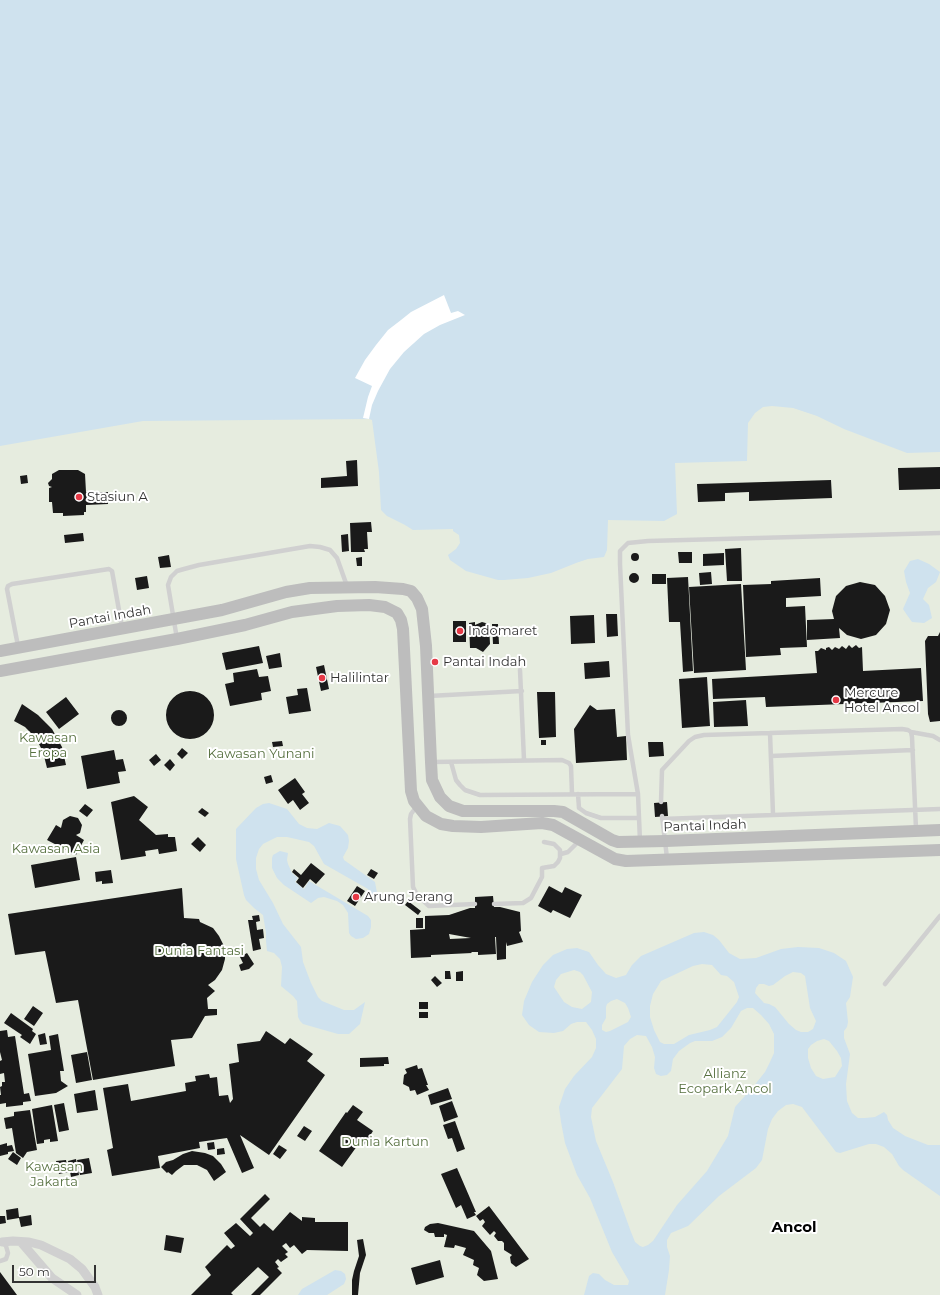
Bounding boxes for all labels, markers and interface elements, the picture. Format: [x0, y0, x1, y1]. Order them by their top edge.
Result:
place label: Stasiun A [87, 489, 148, 505]
marker: Stasiun A [74, 492, 84, 502]
street label: Pantai Indah [68, 602, 152, 632]
place label: Indomaret [468, 623, 537, 639]
marker: Indomaret [455, 626, 465, 636]
place label: Pantai Indah [443, 654, 526, 670]
marker: Pantai Indah [430, 657, 440, 667]
place label: Halilintar [330, 670, 389, 686]
marker: Halilintar [317, 673, 327, 683]
place label: Mercure Hotel Ancol [844, 685, 919, 716]
marker: Mercure Hotel Ancol [831, 695, 841, 705]
park label: Kawasan Eropa [19, 730, 77, 761]
park label: Kawasan Yunani [208, 746, 314, 762]
street label: Pantai Indah [663, 817, 747, 835]
park label: Kawasan Asia [12, 841, 100, 857]
place label: Arung Jerang [364, 889, 453, 905]
marker: Arung Jerang [351, 892, 361, 902]
park label: Dunia Fantasi [154, 943, 244, 959]
park label: Allianz Ecopark Ancol [678, 1066, 772, 1097]
park label: Dunia Kartun [341, 1134, 429, 1150]
park label: Kawasan Jakarta [25, 1159, 83, 1190]
district label: Ancol [771, 1219, 817, 1237]
scale bar [14, 1257, 98, 1283]
text: 50 m [19, 1264, 50, 1279]

